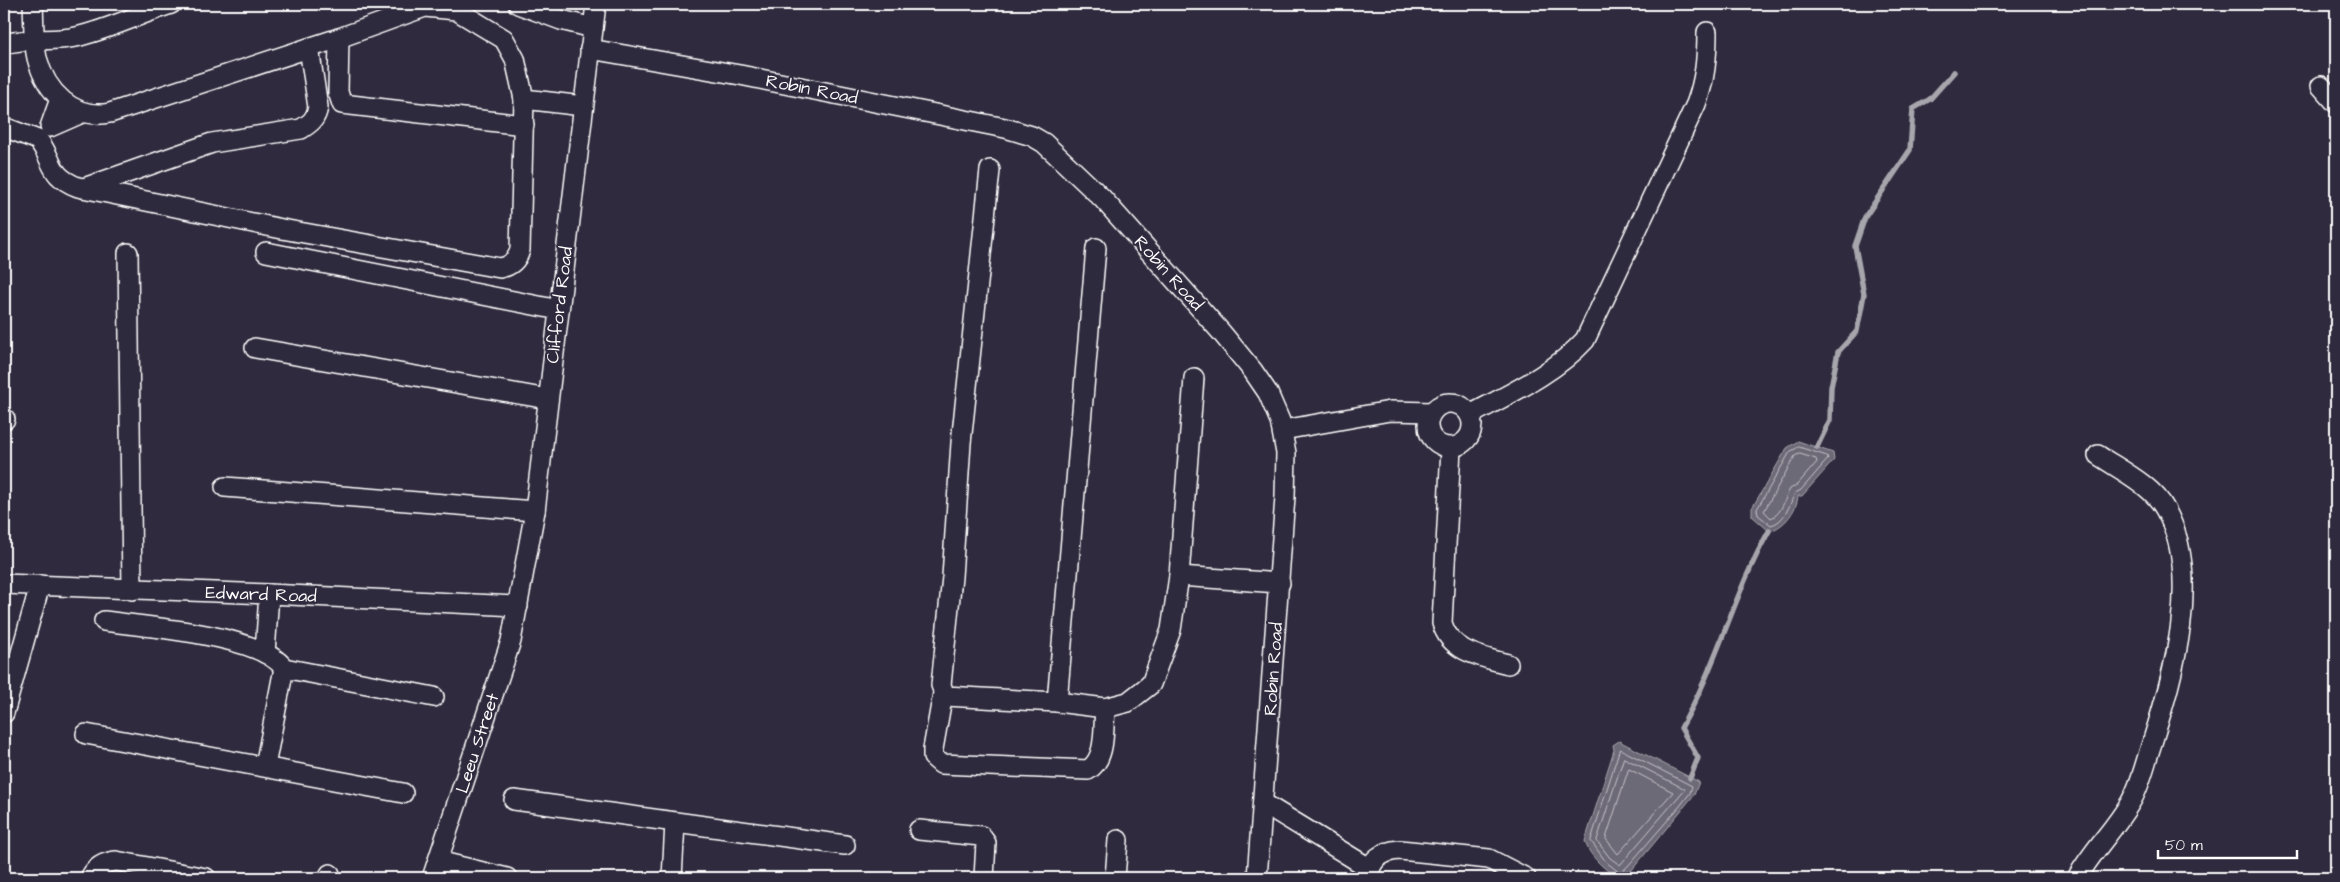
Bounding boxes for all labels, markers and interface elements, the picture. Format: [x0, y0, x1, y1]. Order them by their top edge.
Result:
street label: Robin Road [764, 68, 860, 111]
street label: Robin Road [1128, 230, 1209, 316]
street label: Clifford Road [540, 245, 579, 365]
street label: Edward Road [205, 580, 317, 609]
street label: Robin Road [1258, 622, 1289, 716]
street label: Leeu Street [450, 689, 506, 796]
scale bar [2158, 827, 2296, 859]
text: 50 m [2165, 835, 2203, 856]

